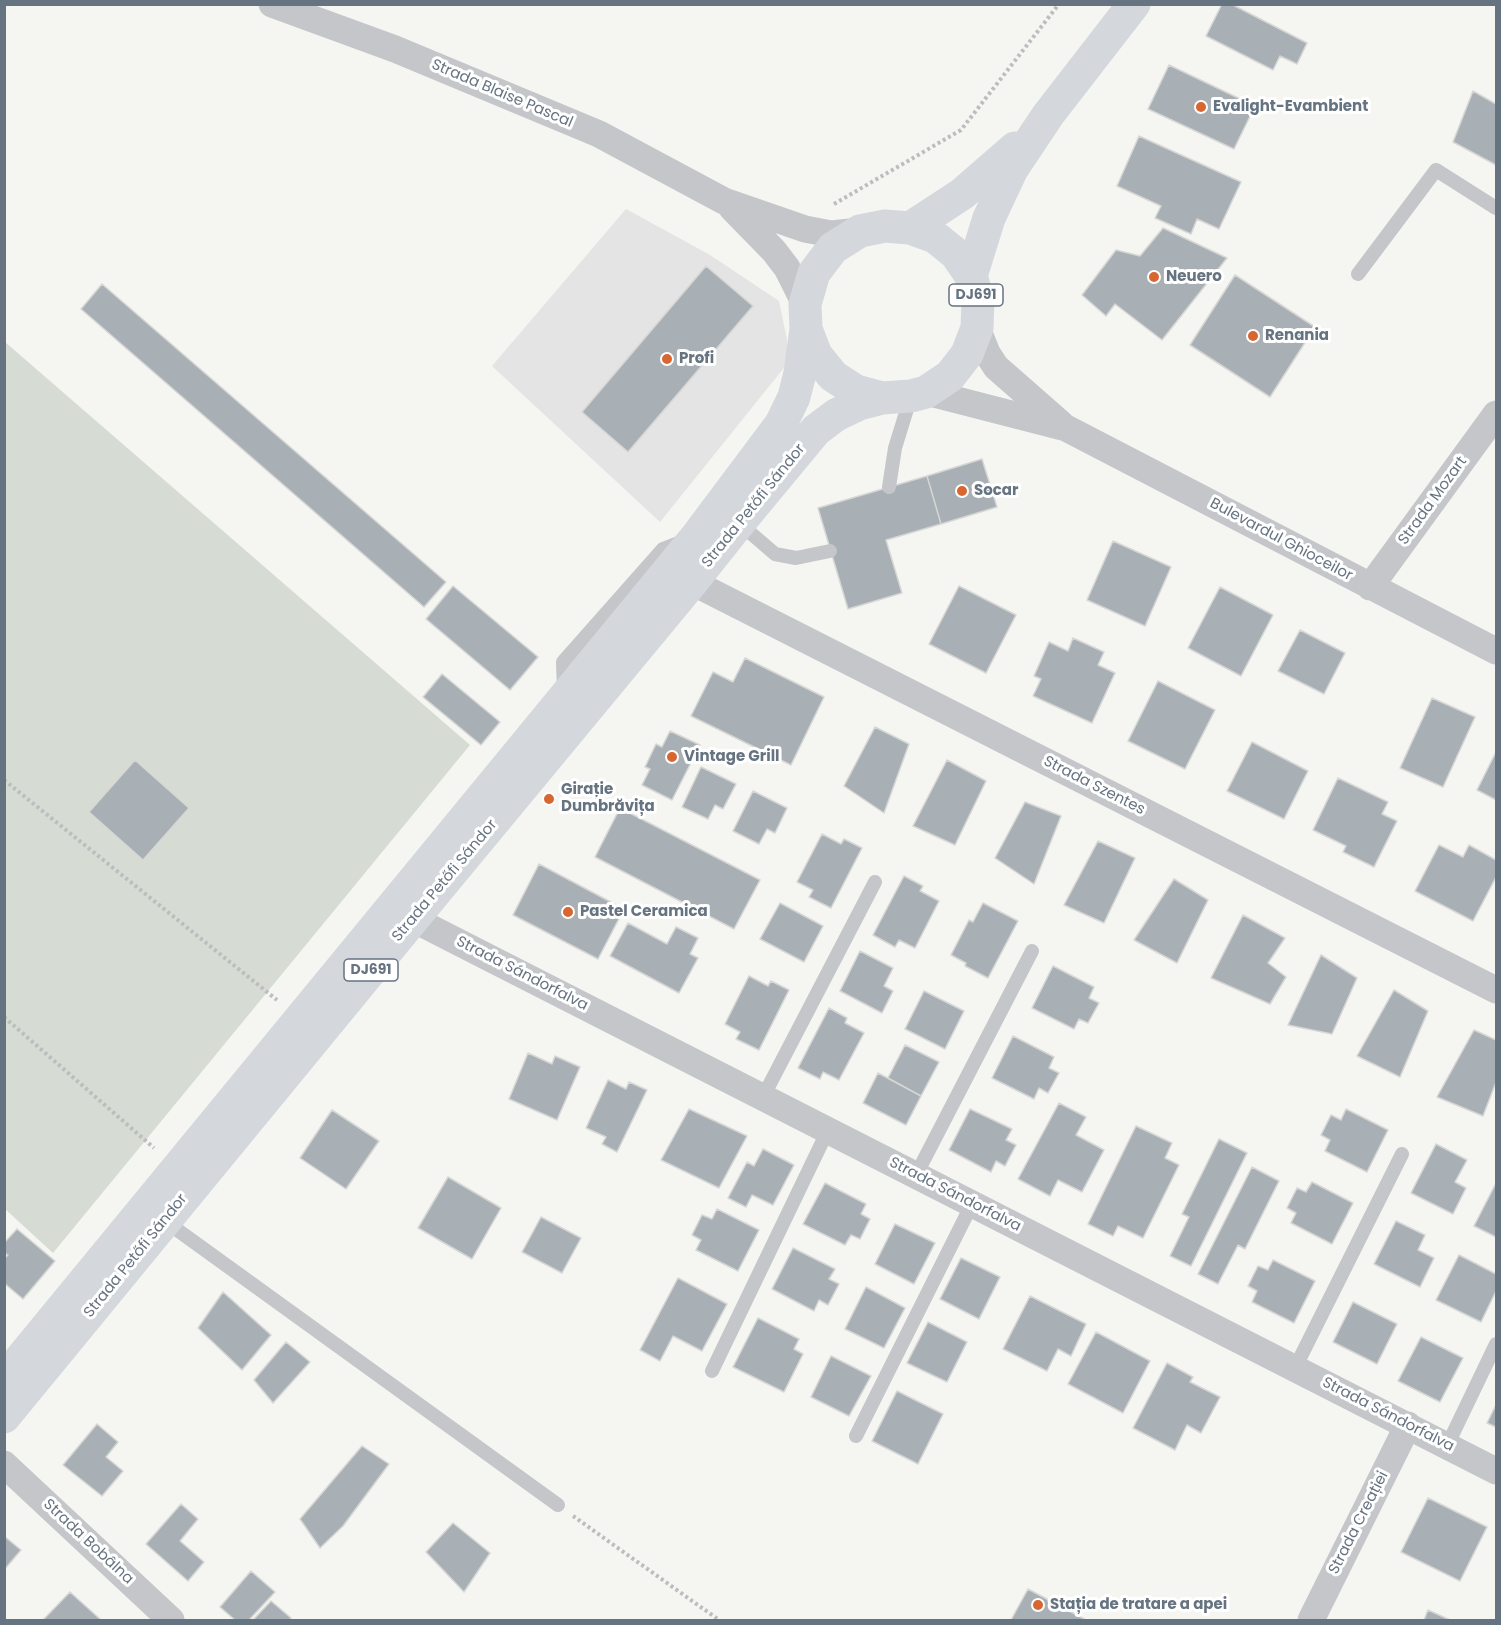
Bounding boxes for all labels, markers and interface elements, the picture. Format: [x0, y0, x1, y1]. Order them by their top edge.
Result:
street label: Strada Blaise Pascal [429, 56, 575, 132]
place label: Evalight-Evambient [1213, 98, 1368, 116]
marker: Evalight-Evambient [1194, 100, 1208, 114]
place label: Neuero [1166, 268, 1222, 286]
marker: Neuero [1147, 270, 1161, 284]
road number: DJ691 [949, 284, 1003, 306]
place label: Renania [1265, 327, 1329, 345]
marker: Renania [1246, 329, 1260, 343]
place label: Profi [679, 350, 714, 368]
marker: Profi [660, 352, 674, 366]
street label: Strada Petőfi Sándor [699, 441, 809, 571]
street label: Strada Mozart [1395, 453, 1471, 549]
place label: Socar [974, 482, 1018, 500]
marker: Socar [955, 484, 969, 498]
street label: Bulevardul Ghioceilor [1207, 495, 1355, 585]
place label: Vintage Grill [684, 748, 779, 766]
marker: Vintage Grill [665, 750, 679, 764]
street label: Strada Szentes [1040, 753, 1148, 819]
place label: Girație Dumbrăvița [561, 781, 655, 816]
marker: Girație Dumbrăvița [542, 792, 556, 806]
street label: Strada Petőfi Sándor [389, 816, 501, 946]
place label: Pastel Ceramica [580, 903, 708, 921]
marker: Pastel Ceramica [561, 905, 575, 919]
street label: Strada Sándorfalva [453, 933, 591, 1015]
road number: DJ691 [344, 959, 398, 981]
street label: Strada Sándorfalva [886, 1154, 1024, 1236]
street label: Strada Petőfi Sándor [81, 1191, 191, 1321]
street label: Strada Sándorfalva [1319, 1374, 1457, 1456]
street label: Strada Creației [1325, 1469, 1393, 1577]
street label: Strada Bobâlna [39, 1496, 137, 1588]
place label: Stația de tratare a apei [1050, 1596, 1227, 1614]
marker: Stația de tratare a apei [1031, 1598, 1045, 1612]

